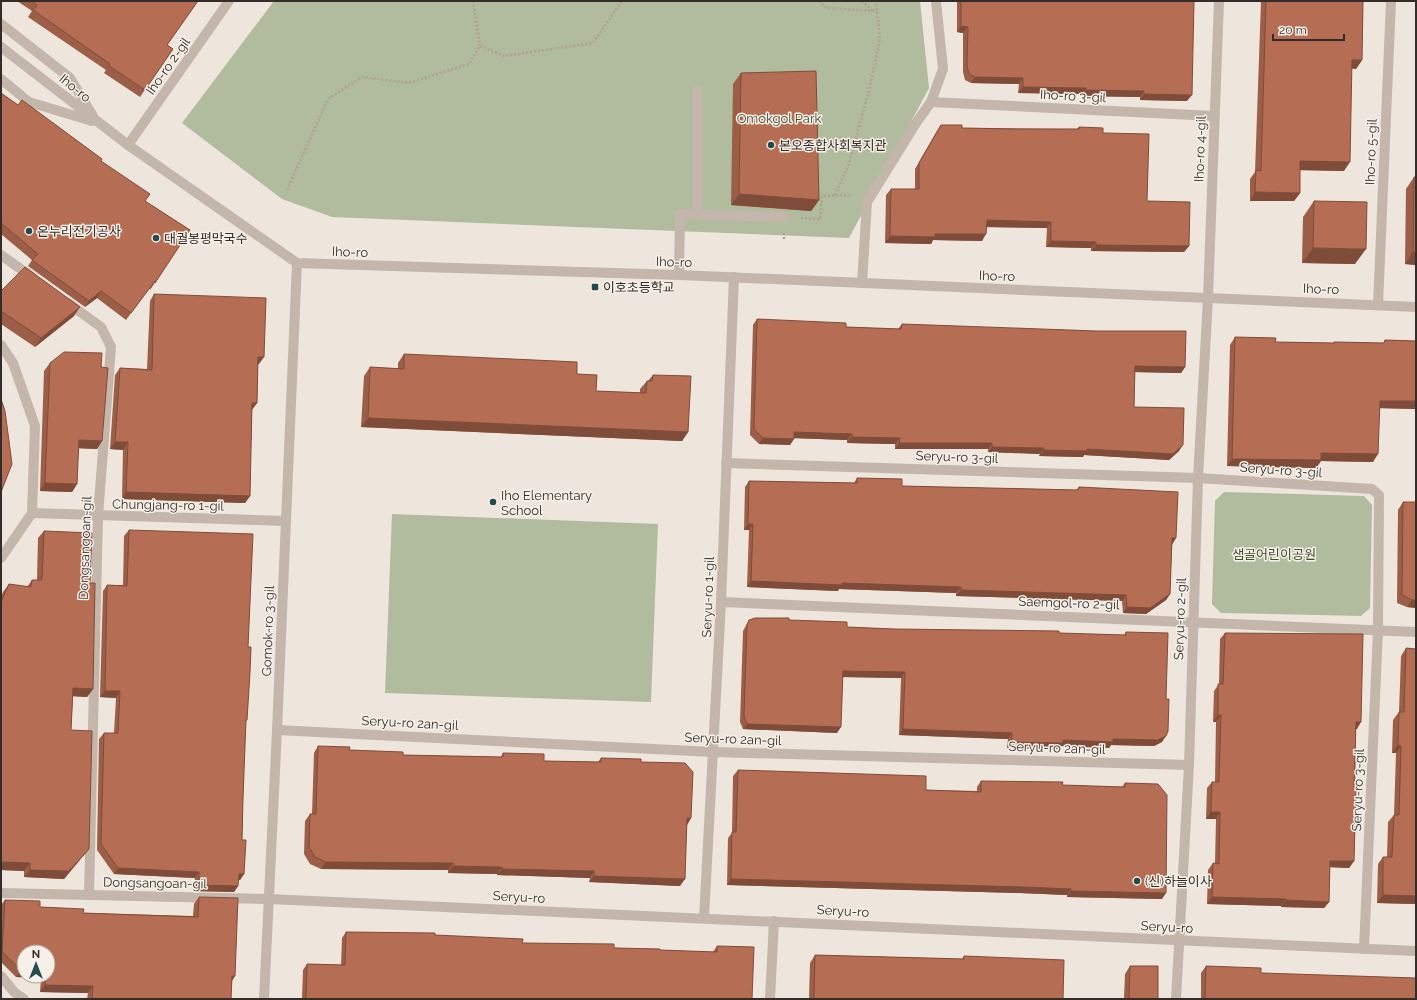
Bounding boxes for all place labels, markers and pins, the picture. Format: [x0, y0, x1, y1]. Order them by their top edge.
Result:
place label: 본오종합사회복지관 [779, 138, 887, 153]
marker: 본오종합사회복지관 [766, 140, 776, 150]
place label: 온누리전기공사 [37, 224, 121, 239]
marker: 온누리전기공사 [24, 226, 34, 236]
place label: 대궐봉평막국수 [164, 231, 248, 246]
marker: 대궐봉평막국수 [151, 233, 161, 243]
place label: 이호초등학교 [603, 280, 675, 295]
marker: 이호초등학교 [590, 282, 600, 292]
place label: Iho Elementary School [501, 488, 592, 518]
marker: Iho Elementary School [488, 497, 498, 507]
place label: (신)하늘이사 [1145, 874, 1212, 889]
marker: (신)하늘이사 [1132, 876, 1142, 886]

